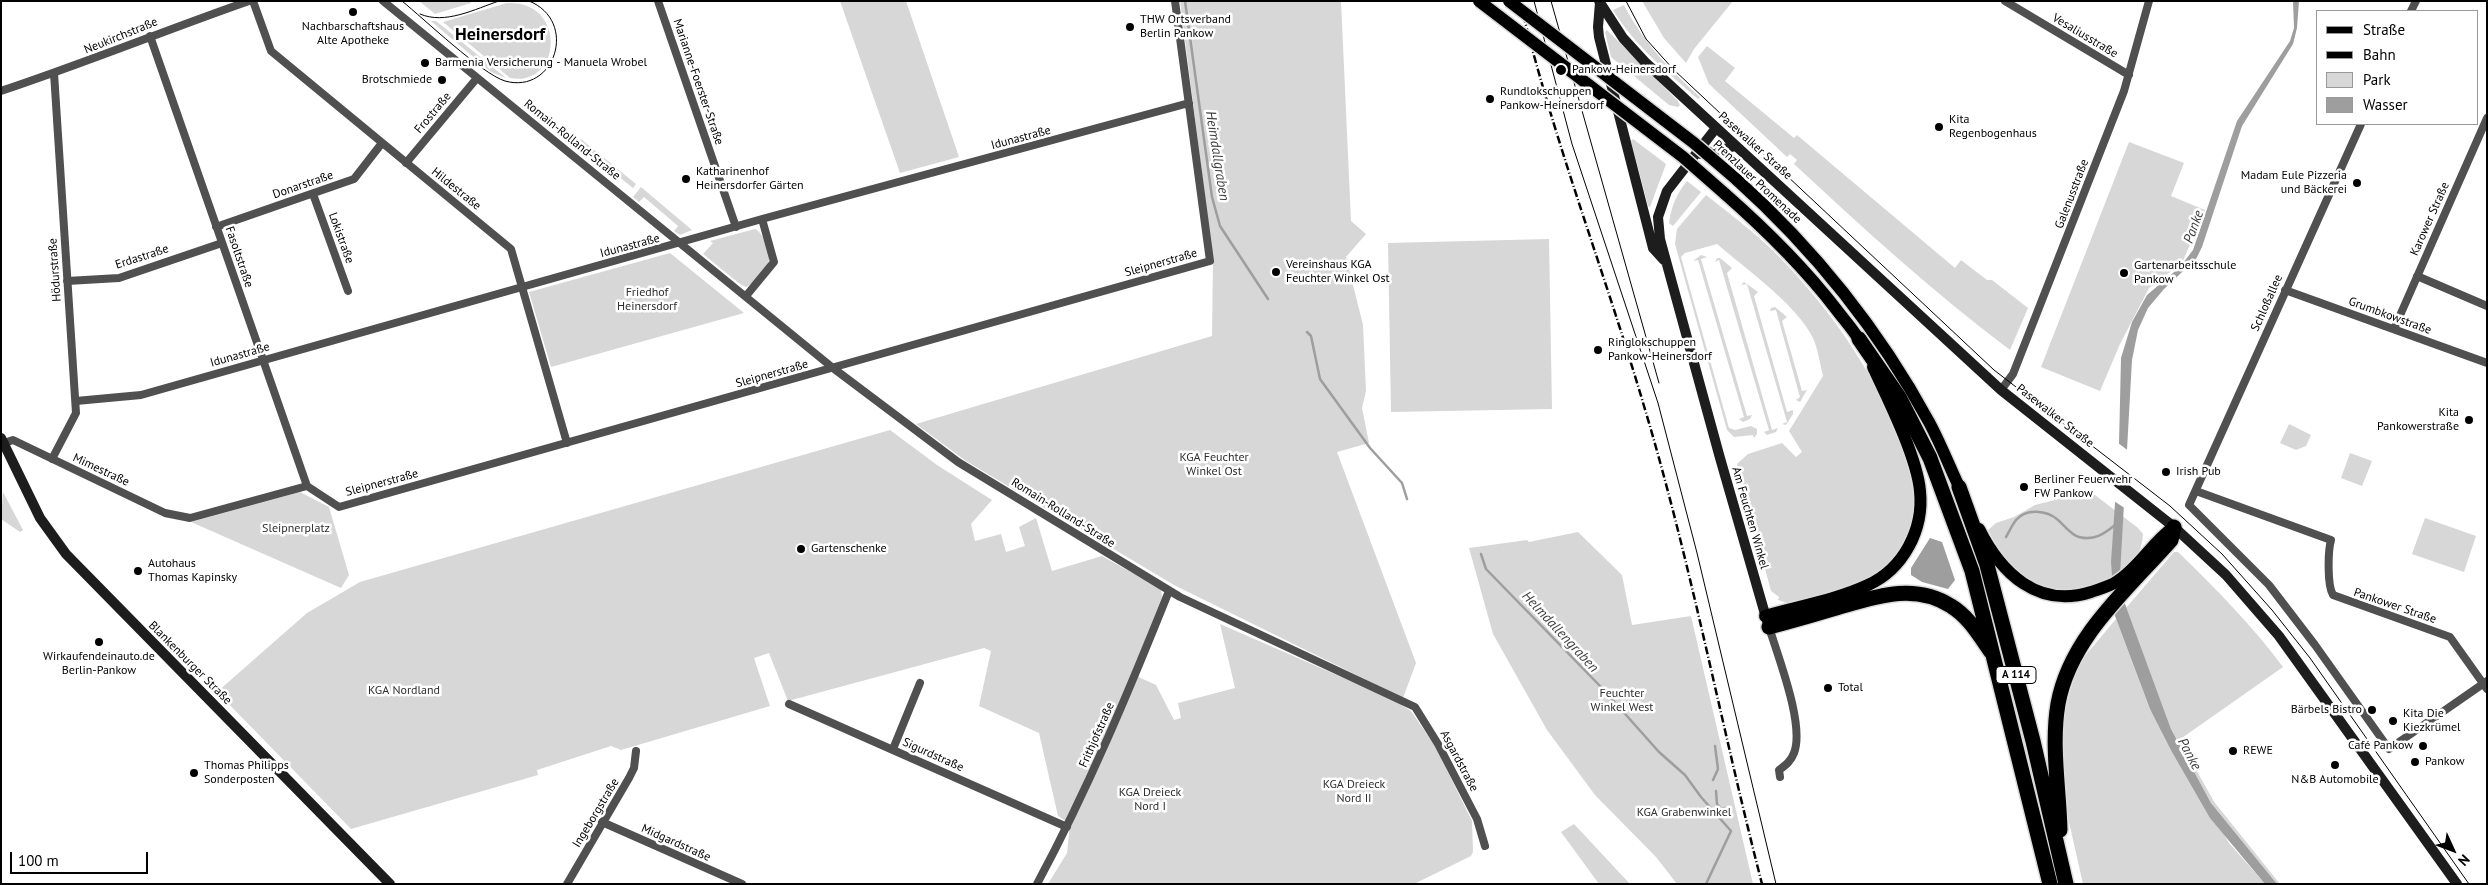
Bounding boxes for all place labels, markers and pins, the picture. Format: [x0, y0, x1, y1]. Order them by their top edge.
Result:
marker: Nachbarschaftshaus Alte Apotheke [347, 6, 359, 18]
place label: THW Ortsverband Berlin Pankow [1140, 13, 1231, 41]
place label: Nachbarschaftshaus Alte Apotheke [302, 20, 404, 48]
marker: THW Ortsverband Berlin Pankow [1124, 21, 1136, 33]
place label: Barmenia Versicherung - Manuela Wrobel [435, 56, 647, 70]
marker: Barmenia Versicherung - Manuela Wrobel [419, 57, 431, 69]
marker: Pankow-Heinersdorf [1554, 63, 1568, 77]
place label: Pankow-Heinersdorf [1572, 63, 1676, 77]
place label: Brotschmiede [362, 73, 432, 87]
marker: Brotschmiede [436, 74, 448, 86]
place label: Rundlokschuppen Pankow-Heinersdorf [1500, 85, 1604, 113]
marker: Rundlokschuppen Pankow-Heinersdorf [1484, 93, 1496, 105]
place label: Kita Regenbogenhaus [1949, 113, 2037, 141]
marker: Kita Regenbogenhaus [1933, 121, 1945, 133]
place label: Katharinenhof Heinersdorfer Gärten [696, 165, 804, 193]
place label: Madam Eule Pizzeria und Bäckerei [2241, 169, 2347, 197]
marker: Katharinenhof Heinersdorfer Gärten [680, 173, 692, 185]
marker: Madam Eule Pizzeria und Bäckerei [2351, 177, 2363, 189]
place label: Vereinshaus KGA Feuchter Winkel Ost [1286, 258, 1390, 286]
place label: Gartenarbeitsschule Pankow [2134, 259, 2236, 287]
marker: Vereinshaus KGA Feuchter Winkel Ost [1270, 266, 1282, 278]
marker: Gartenarbeitsschule Pankow [2118, 267, 2130, 279]
place label: Ringlokschuppen Pankow-Heinersdorf [1608, 336, 1712, 364]
marker: Ringlokschuppen Pankow-Heinersdorf [1592, 344, 1604, 356]
place label: Kita Pankowerstraße [2377, 406, 2459, 434]
marker: Kita Pankowerstraße [2463, 414, 2475, 426]
place label: Irish Pub [2176, 465, 2221, 479]
marker: Irish Pub [2160, 466, 2172, 478]
place label: Berliner Feuerwehr FW Pankow [2034, 473, 2132, 501]
marker: Berliner Feuerwehr FW Pankow [2018, 481, 2030, 493]
place label: Gartenschenke [811, 542, 887, 556]
marker: Gartenschenke [795, 543, 807, 555]
place label: Autohaus Thomas Kapinsky [148, 557, 237, 585]
marker: Autohaus Thomas Kapinsky [132, 565, 144, 577]
marker: Wirkaufendeinauto.de Berlin-Pankow [93, 636, 105, 648]
place label: Wirkaufendeinauto.de Berlin-Pankow [43, 650, 155, 678]
place label: Total [1838, 681, 1863, 695]
marker: Total [1822, 682, 1834, 694]
place label: Bärbels Bistro [2291, 703, 2362, 717]
marker: Bärbels Bistro [2366, 704, 2378, 716]
place label: Kita Die Kiezkrümel [2403, 707, 2461, 735]
marker: Kita Die Kiezkrümel [2387, 715, 2399, 727]
place label: Café Pankow [2348, 739, 2413, 753]
marker: Café Pankow [2417, 740, 2429, 752]
place label: REWE [2243, 744, 2273, 758]
marker: REWE [2227, 745, 2239, 757]
place label: Pankow [2425, 755, 2465, 769]
marker: Pankow [2409, 756, 2421, 768]
place label: Thomas Philipps Sonderposten [204, 759, 289, 787]
marker: N&B Automobile [2329, 759, 2341, 771]
marker: Thomas Philipps Sonderposten [188, 767, 200, 779]
place label: N&B Automobile [2291, 773, 2379, 787]

